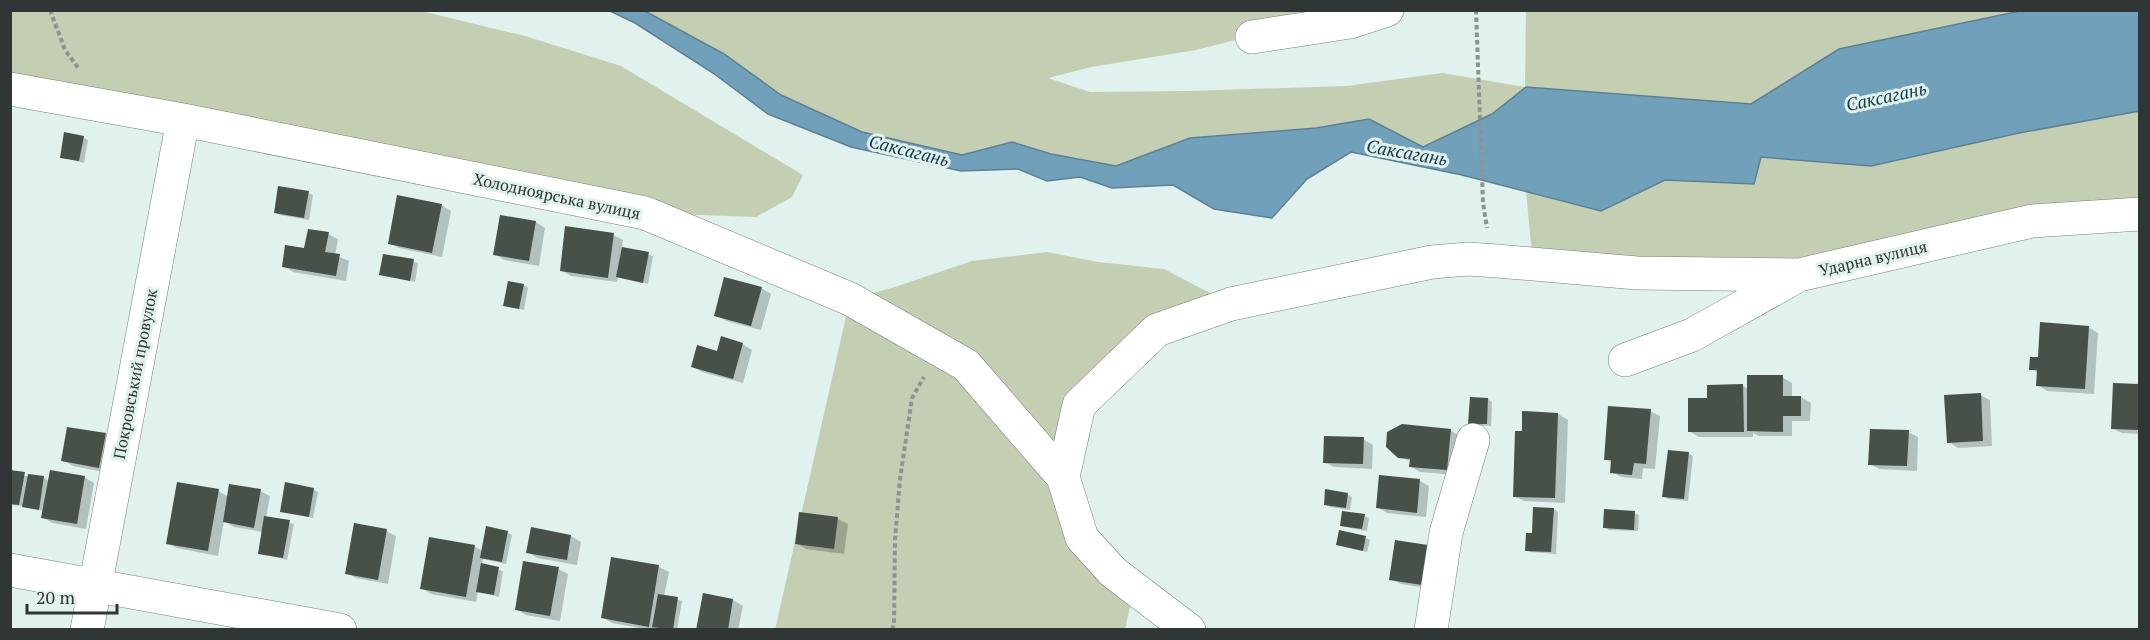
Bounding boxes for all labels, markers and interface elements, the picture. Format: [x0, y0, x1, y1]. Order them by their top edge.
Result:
water label: Саксагань [1844, 76, 1928, 116]
water label: Саксагань [866, 128, 952, 172]
water label: Саксагань [1365, 133, 1449, 171]
street label: Холодноярська вулиця [472, 168, 642, 224]
street label: Ударна вулиця [1817, 235, 1929, 281]
street label: Покровський провулок [108, 287, 162, 461]
scale bar [27, 577, 117, 615]
text: 20 m [36, 585, 76, 609]

